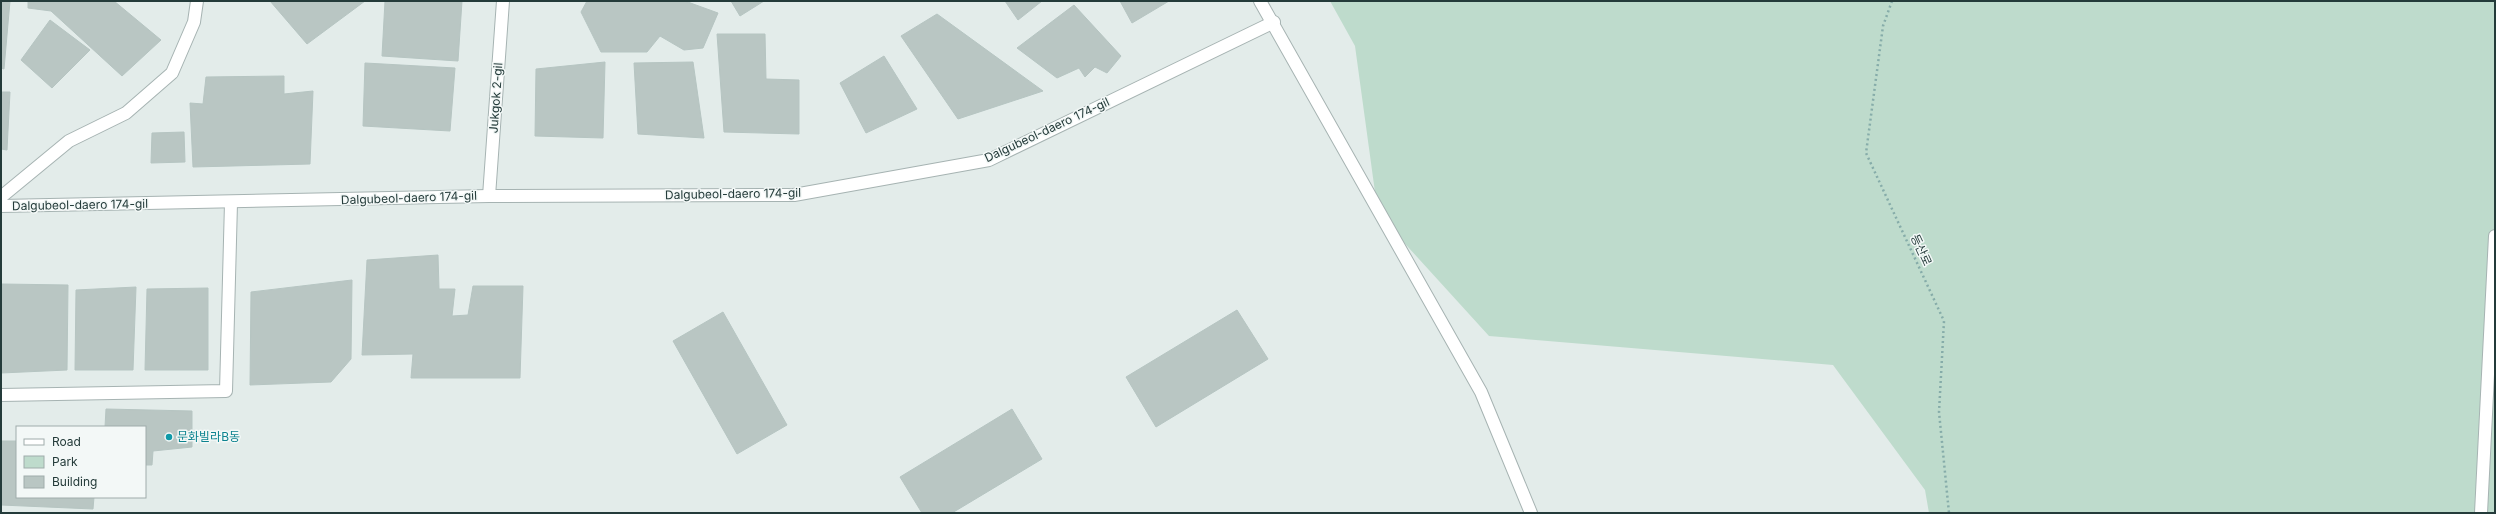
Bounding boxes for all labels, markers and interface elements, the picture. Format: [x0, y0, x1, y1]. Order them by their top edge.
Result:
street label: Jukgok 2-gil [486, 62, 505, 134]
street label: Dalgubeol-daero 174-gil [982, 94, 1112, 165]
street label: Dalgubeol-daero 174-gil [665, 185, 801, 202]
street label: Dalgubeol-daero 174-gil [341, 188, 477, 207]
street label: Dalgubeol-daero 174-gil [12, 196, 148, 213]
street label: 등산로 [1908, 232, 1935, 268]
legend [16, 426, 146, 498]
place label: 문화빌라B동 [177, 429, 240, 444]
marker: 문화빌라B동 [164, 432, 174, 442]
text: Road [52, 434, 81, 449]
text: Park [52, 454, 78, 469]
text: Building [52, 474, 97, 489]

